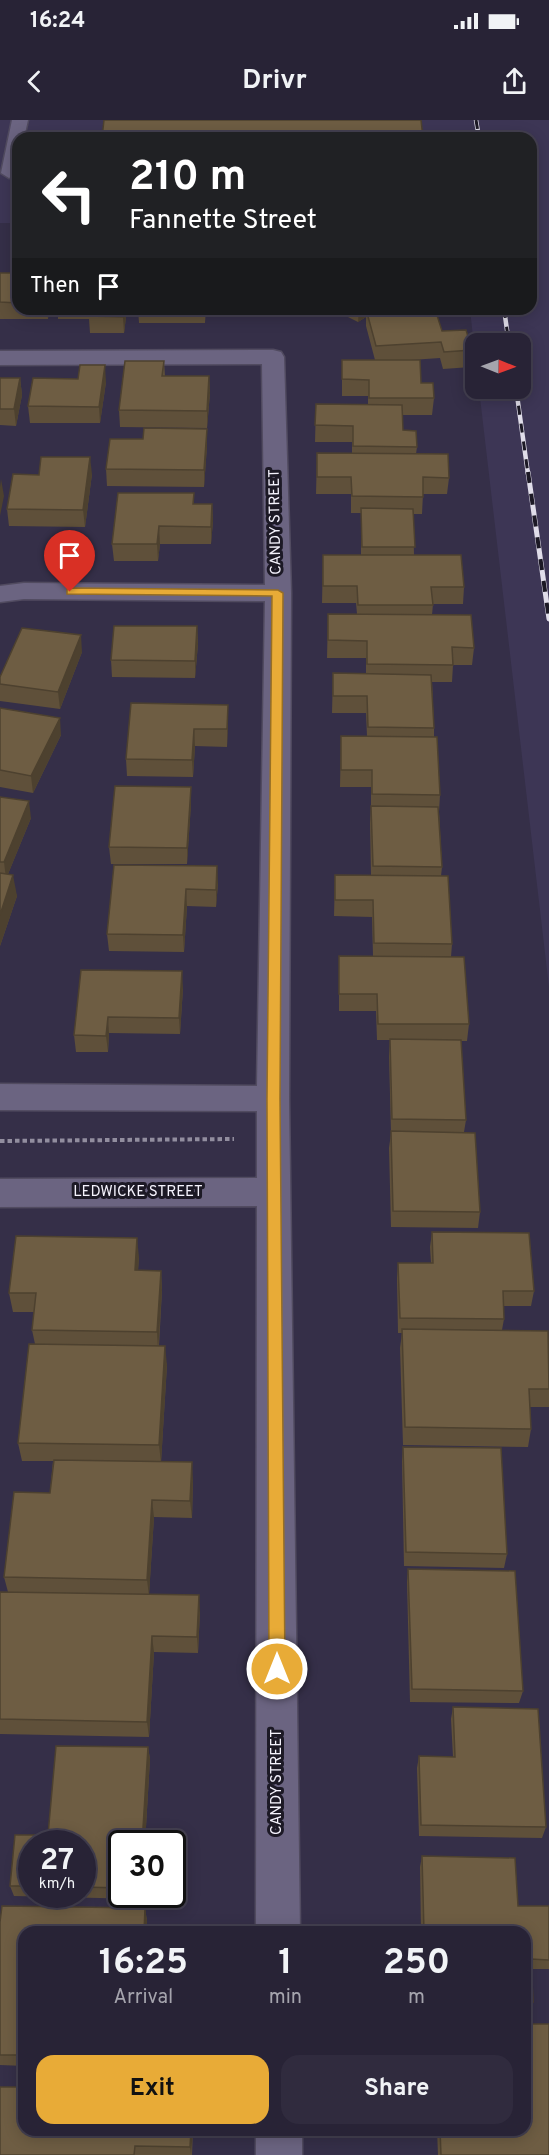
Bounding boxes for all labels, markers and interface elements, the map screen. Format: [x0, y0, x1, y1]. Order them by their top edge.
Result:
text: 16:24 [30, 8, 85, 35]
text: Drivr [242, 64, 307, 98]
icon: back [18, 65, 51, 98]
icon: share [498, 65, 531, 98]
text: 210 m [129, 152, 246, 205]
icon: left [30, 156, 108, 234]
text: Fannette Street [129, 204, 317, 238]
icon: arrive [92, 270, 125, 303]
text: Then [30, 273, 80, 300]
north arrow [465, 333, 531, 399]
map controls [465, 333, 531, 399]
street label: CANDY STREET [266, 469, 286, 575]
pin [44, 530, 95, 592]
icon: arrive [53, 539, 86, 572]
street label: LEDWICKE STREET [73, 1183, 203, 1202]
position arrow [245, 1637, 309, 1701]
street label: CANDY STREET [268, 1729, 287, 1835]
speed limit sign: 30 [108, 1830, 186, 1908]
text: 27 [40, 1843, 74, 1880]
text: km/h [39, 1875, 75, 1894]
text: 16:25 [99, 1941, 188, 1987]
text: 1 [278, 1941, 293, 1987]
text: 250 [383, 1941, 450, 1987]
text: Arrival [114, 1985, 173, 2011]
text: min [269, 1985, 302, 2011]
text: m [408, 1985, 425, 2011]
button: Exit [36, 2055, 269, 2124]
button: Share [281, 2055, 513, 2124]

